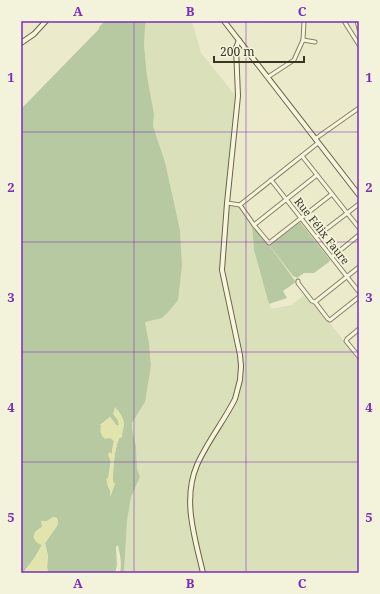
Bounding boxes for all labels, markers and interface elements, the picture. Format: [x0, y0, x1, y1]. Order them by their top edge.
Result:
text: A [73, 2, 83, 20]
text: B [186, 2, 195, 20]
text: C [298, 2, 307, 20]
scale bar [214, 38, 304, 64]
text: 200 m [220, 43, 255, 60]
text: 1 [7, 68, 15, 86]
text: 1 [365, 68, 373, 86]
text: 2 [7, 178, 15, 196]
text: 2 [365, 178, 373, 196]
street label: Rue Félix Faure [291, 194, 353, 267]
text: 3 [7, 288, 15, 306]
text: 3 [365, 288, 373, 306]
text: 4 [7, 398, 15, 416]
text: 4 [365, 398, 373, 416]
text: 5 [7, 508, 15, 526]
text: 5 [365, 508, 373, 526]
text: A [73, 574, 83, 592]
text: B [186, 574, 195, 592]
text: C [298, 574, 307, 592]

